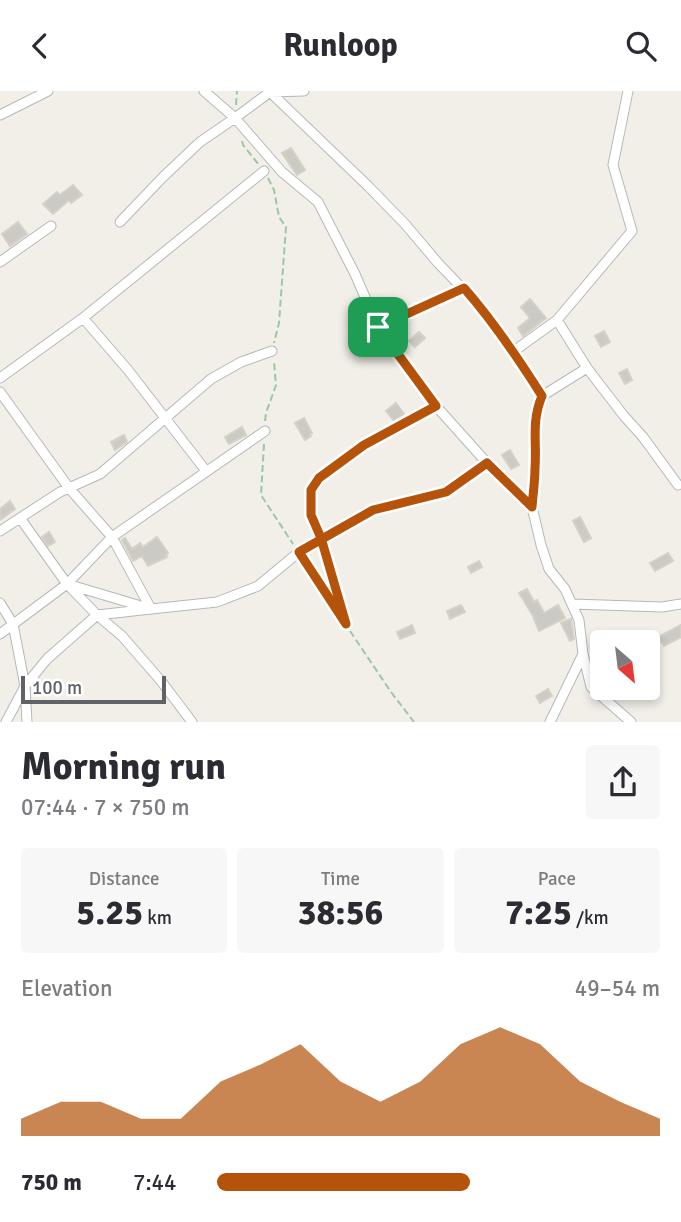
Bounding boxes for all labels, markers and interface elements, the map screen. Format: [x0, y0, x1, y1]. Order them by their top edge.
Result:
text: Runloop [283, 26, 398, 65]
icon: back [21, 27, 59, 65]
icon: search [622, 27, 660, 65]
pin [348, 297, 408, 357]
icon: arrive [359, 308, 397, 346]
north arrow [590, 630, 660, 700]
map controls [590, 630, 660, 700]
scale bar [21, 673, 166, 704]
text: 100 m [32, 676, 82, 700]
text: Morning run [21, 743, 226, 790]
button: share [586, 745, 660, 819]
text: 07:44 · 7 × 750 m [21, 793, 190, 822]
text: Distance [89, 867, 160, 891]
text: Time [321, 867, 360, 891]
text: Pace [538, 867, 576, 891]
text: 5.25 [76, 891, 143, 934]
text: 38:56 [298, 891, 383, 934]
text: 7:25 [505, 891, 572, 934]
text: km [143, 906, 172, 930]
text: /km [572, 906, 609, 930]
text: Elevation [21, 974, 113, 1003]
text: 49–54 m [575, 974, 660, 1003]
text: 750 m [21, 1168, 82, 1197]
text: 7:44 [133, 1168, 176, 1197]

